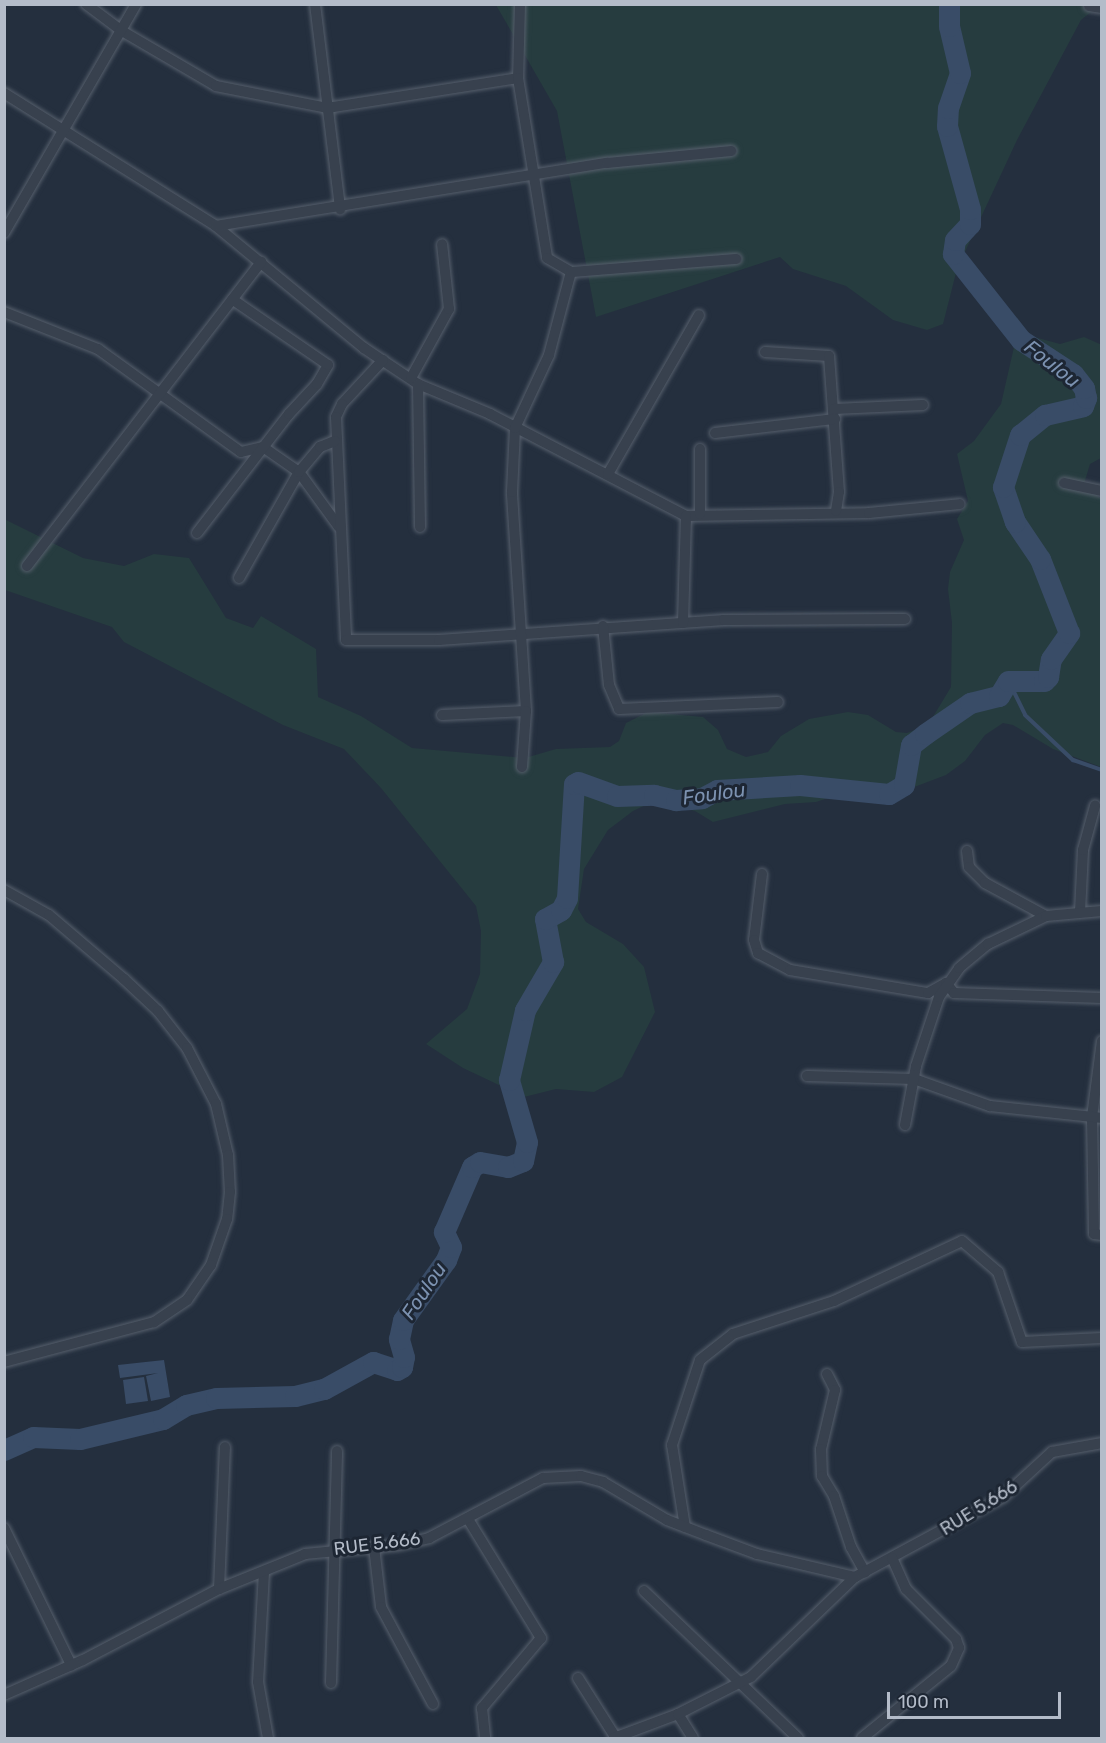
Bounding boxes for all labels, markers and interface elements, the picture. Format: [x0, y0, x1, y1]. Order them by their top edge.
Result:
water label: Foulou [1020, 335, 1084, 393]
water label: Foulou [681, 778, 747, 810]
water label: Foulou [396, 1258, 452, 1324]
street label: RUE 5.666 [936, 1476, 1022, 1540]
street label: RUE 5.666 [332, 1528, 422, 1560]
scale bar [890, 1680, 1064, 1718]
text: 100 m [898, 1691, 949, 1713]

